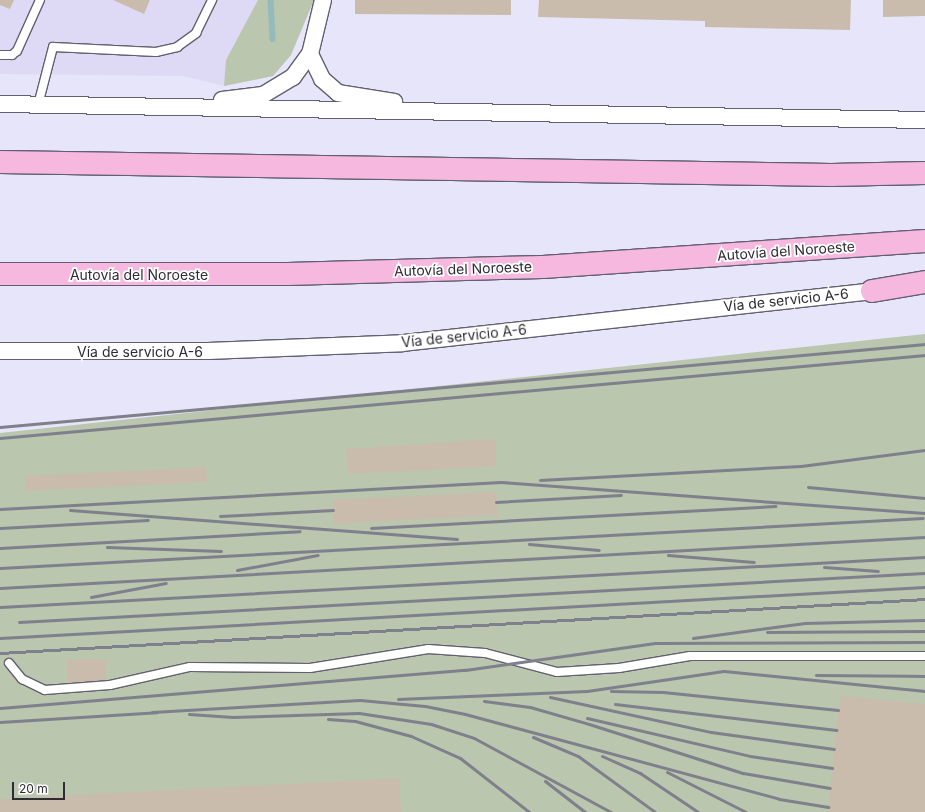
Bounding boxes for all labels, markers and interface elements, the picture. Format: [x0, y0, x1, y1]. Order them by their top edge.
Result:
street label: Autovía del Noroeste [717, 238, 855, 264]
street label: Autovía del Noroeste [394, 258, 532, 280]
street label: Autovía del Noroeste [70, 267, 208, 283]
street label: Vía de servicio A-6 [723, 285, 849, 315]
street label: Vía de servicio A-6 [401, 321, 527, 351]
street label: Vía de servicio A-6 [77, 344, 203, 360]
scale bar [14, 774, 67, 800]
text: 20 m [19, 781, 48, 796]

